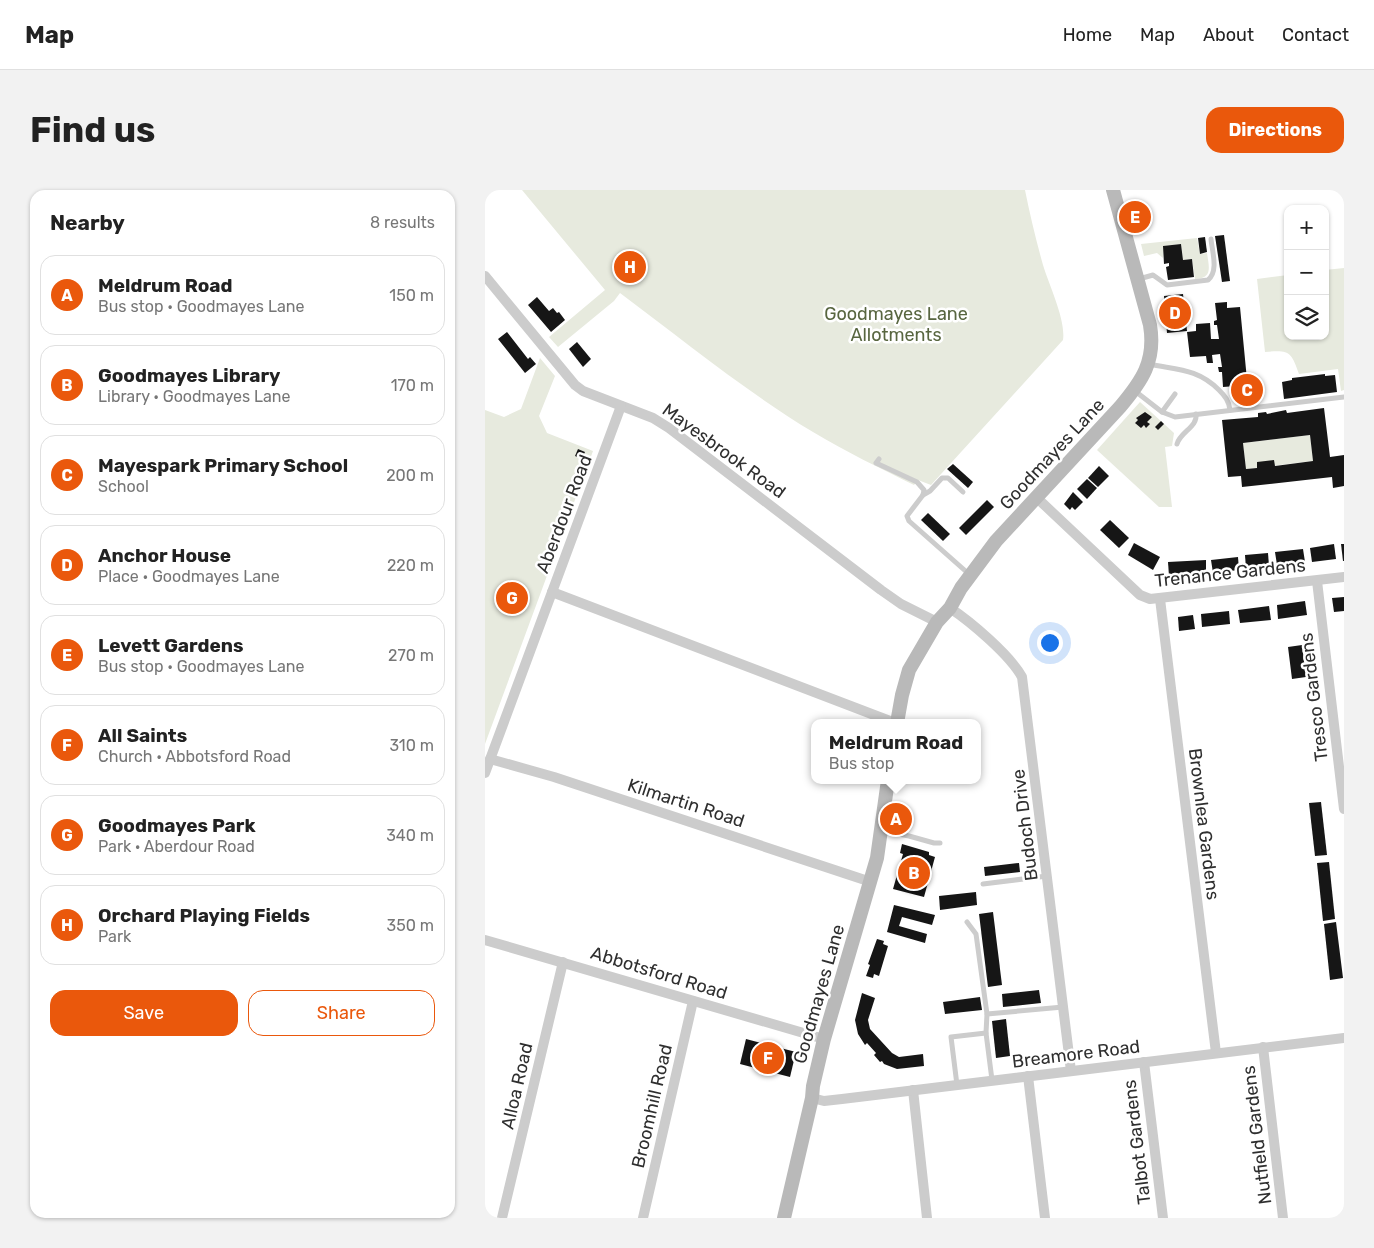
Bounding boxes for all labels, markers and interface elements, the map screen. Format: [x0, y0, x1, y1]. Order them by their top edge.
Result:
text: Map [25, 21, 74, 49]
text: Home [1063, 24, 1112, 46]
text: Map [1140, 24, 1175, 46]
text: About [1203, 24, 1254, 46]
text: Contact [1282, 24, 1349, 46]
button: Directions [1206, 107, 1344, 153]
text: Find us [30, 109, 155, 151]
pin: E [1119, 198, 1151, 236]
map controls [1284, 205, 1329, 340]
button: + [1284, 205, 1329, 250]
text: Nearby [50, 210, 125, 235]
text: 8 results [370, 213, 435, 232]
pin: H [614, 248, 646, 286]
button: − [1284, 250, 1329, 295]
text: Meldrum Road [98, 274, 233, 297]
text: A [61, 286, 73, 305]
text: 150 m [389, 286, 434, 305]
pin: D [1159, 294, 1191, 332]
button: layers [1284, 295, 1329, 340]
text: Bus stop · Goodmayes Lane [98, 297, 304, 316]
park label: Goodmayes Lane Allotments [824, 303, 968, 346]
text: Goodmayes Library [98, 364, 280, 387]
pin: C [1231, 371, 1263, 409]
text: B [61, 376, 73, 395]
text: 170 m [391, 376, 434, 395]
text: Library · Goodmayes Lane [98, 387, 291, 406]
street label: Goodmayes Lane [995, 394, 1109, 514]
street label: Mayesbrook Road [658, 399, 790, 503]
street label: Aberdour Road [531, 452, 597, 576]
text: Mayespark Primary School [98, 454, 348, 477]
text: C [61, 466, 73, 485]
text: 200 m [386, 466, 434, 485]
text: School [98, 477, 149, 496]
text: Anchor House [98, 544, 231, 567]
street label: Trenance Gardens [1153, 554, 1307, 592]
text: D [61, 556, 73, 575]
text: 220 m [387, 556, 434, 575]
text: Place · Goodmayes Lane [98, 567, 280, 586]
pin: G [496, 579, 528, 617]
your location [1037, 630, 1063, 656]
street label: Tresco Gardens [1295, 632, 1333, 762]
text: Levett Gardens [98, 634, 244, 657]
text: E [62, 646, 72, 665]
text: 270 m [388, 646, 434, 665]
text: Bus stop · Goodmayes Lane [98, 657, 304, 676]
popup [811, 719, 981, 784]
text: All Saints [98, 724, 187, 747]
text: Meldrum Road [829, 731, 963, 754]
text: F [62, 736, 72, 755]
text: 310 m [390, 736, 434, 755]
text: Church · Abbotsford Road [98, 747, 291, 766]
street label: Brownlea Gardens [1184, 747, 1224, 901]
text: Bus stop [829, 754, 894, 773]
street label: Budoch Drive [1007, 768, 1043, 882]
street label: Kilmartin Road [625, 774, 747, 832]
pin: A [880, 800, 912, 838]
text: Goodmayes Park [98, 814, 256, 837]
text: G [61, 826, 73, 845]
text: 340 m [386, 826, 434, 845]
text: Park · Aberdour Road [98, 837, 255, 856]
pin: B [898, 854, 930, 892]
text: Orchard Playing Fields [98, 904, 310, 927]
text: H [61, 916, 73, 935]
text: 350 m [387, 916, 434, 935]
street label: Goodmayes Lane [789, 922, 849, 1066]
text: Park [98, 927, 131, 946]
street label: Abbotsford Road [588, 942, 730, 1004]
button: Save [50, 990, 238, 1036]
button: Share [248, 990, 435, 1036]
street label: Breamore Road [1011, 1035, 1141, 1073]
pin: F [752, 1039, 784, 1077]
street label: Alloa Road [496, 1041, 538, 1131]
street label: Broomhill Road [627, 1042, 677, 1170]
street label: Nutfield Gardens [1238, 1064, 1276, 1206]
street label: Talbot Gardens [1118, 1079, 1156, 1205]

